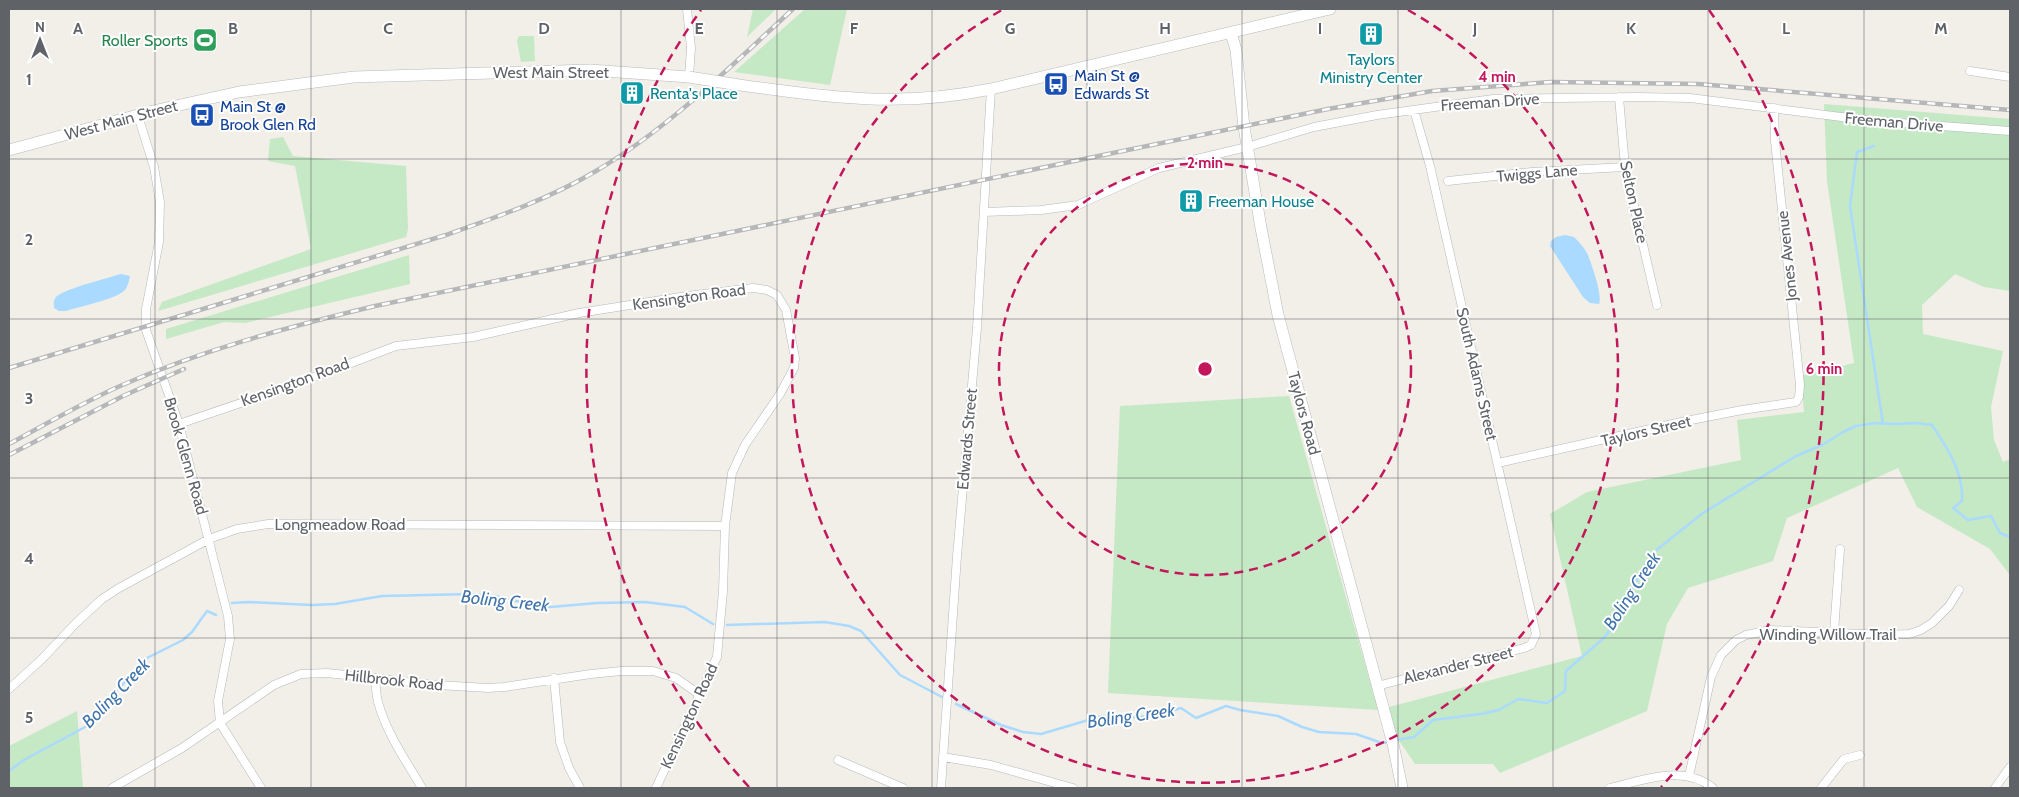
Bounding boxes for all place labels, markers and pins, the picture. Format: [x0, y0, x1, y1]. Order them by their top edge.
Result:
building icon: Taylors Ministry Center [1358, 21, 1384, 47]
sports icon: Roller Sports [192, 27, 218, 53]
place label: Roller Sports [102, 31, 188, 50]
place label: Taylors Ministry Center [1320, 50, 1423, 87]
place label: Main St @ Edwards St [1074, 66, 1150, 103]
bus stop icon: Main St @ Edwards St [1043, 71, 1069, 97]
building icon: Renta's Place [619, 80, 645, 106]
place label: Renta's Place [650, 84, 738, 103]
place label: Main St @ Brook Glen Rd [220, 97, 316, 134]
bus stop icon: Main St @ Brook Glen Rd [189, 102, 215, 128]
building icon: Freeman House [1178, 188, 1204, 214]
place label: Freeman House [1208, 192, 1314, 211]
centre of rings [1196, 360, 1214, 378]

